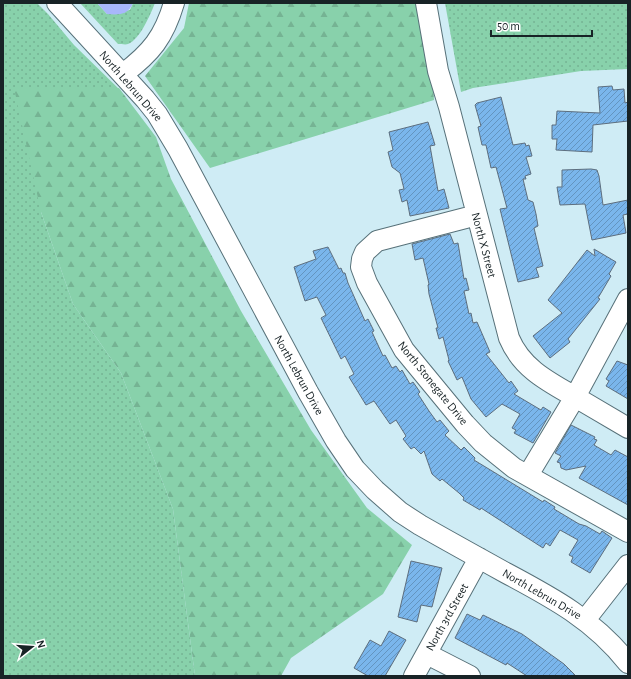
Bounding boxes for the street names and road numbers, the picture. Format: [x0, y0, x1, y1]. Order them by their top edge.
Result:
street label: North Lebrun Drive [97, 48, 165, 124]
street label: North X Street [470, 211, 499, 279]
street label: North Lebrun Drive [272, 333, 326, 417]
street label: North Stonegate Drive [396, 339, 470, 427]
street label: North Lebrun Drive [500, 567, 584, 621]
street label: North 3rd Street [424, 581, 470, 653]

